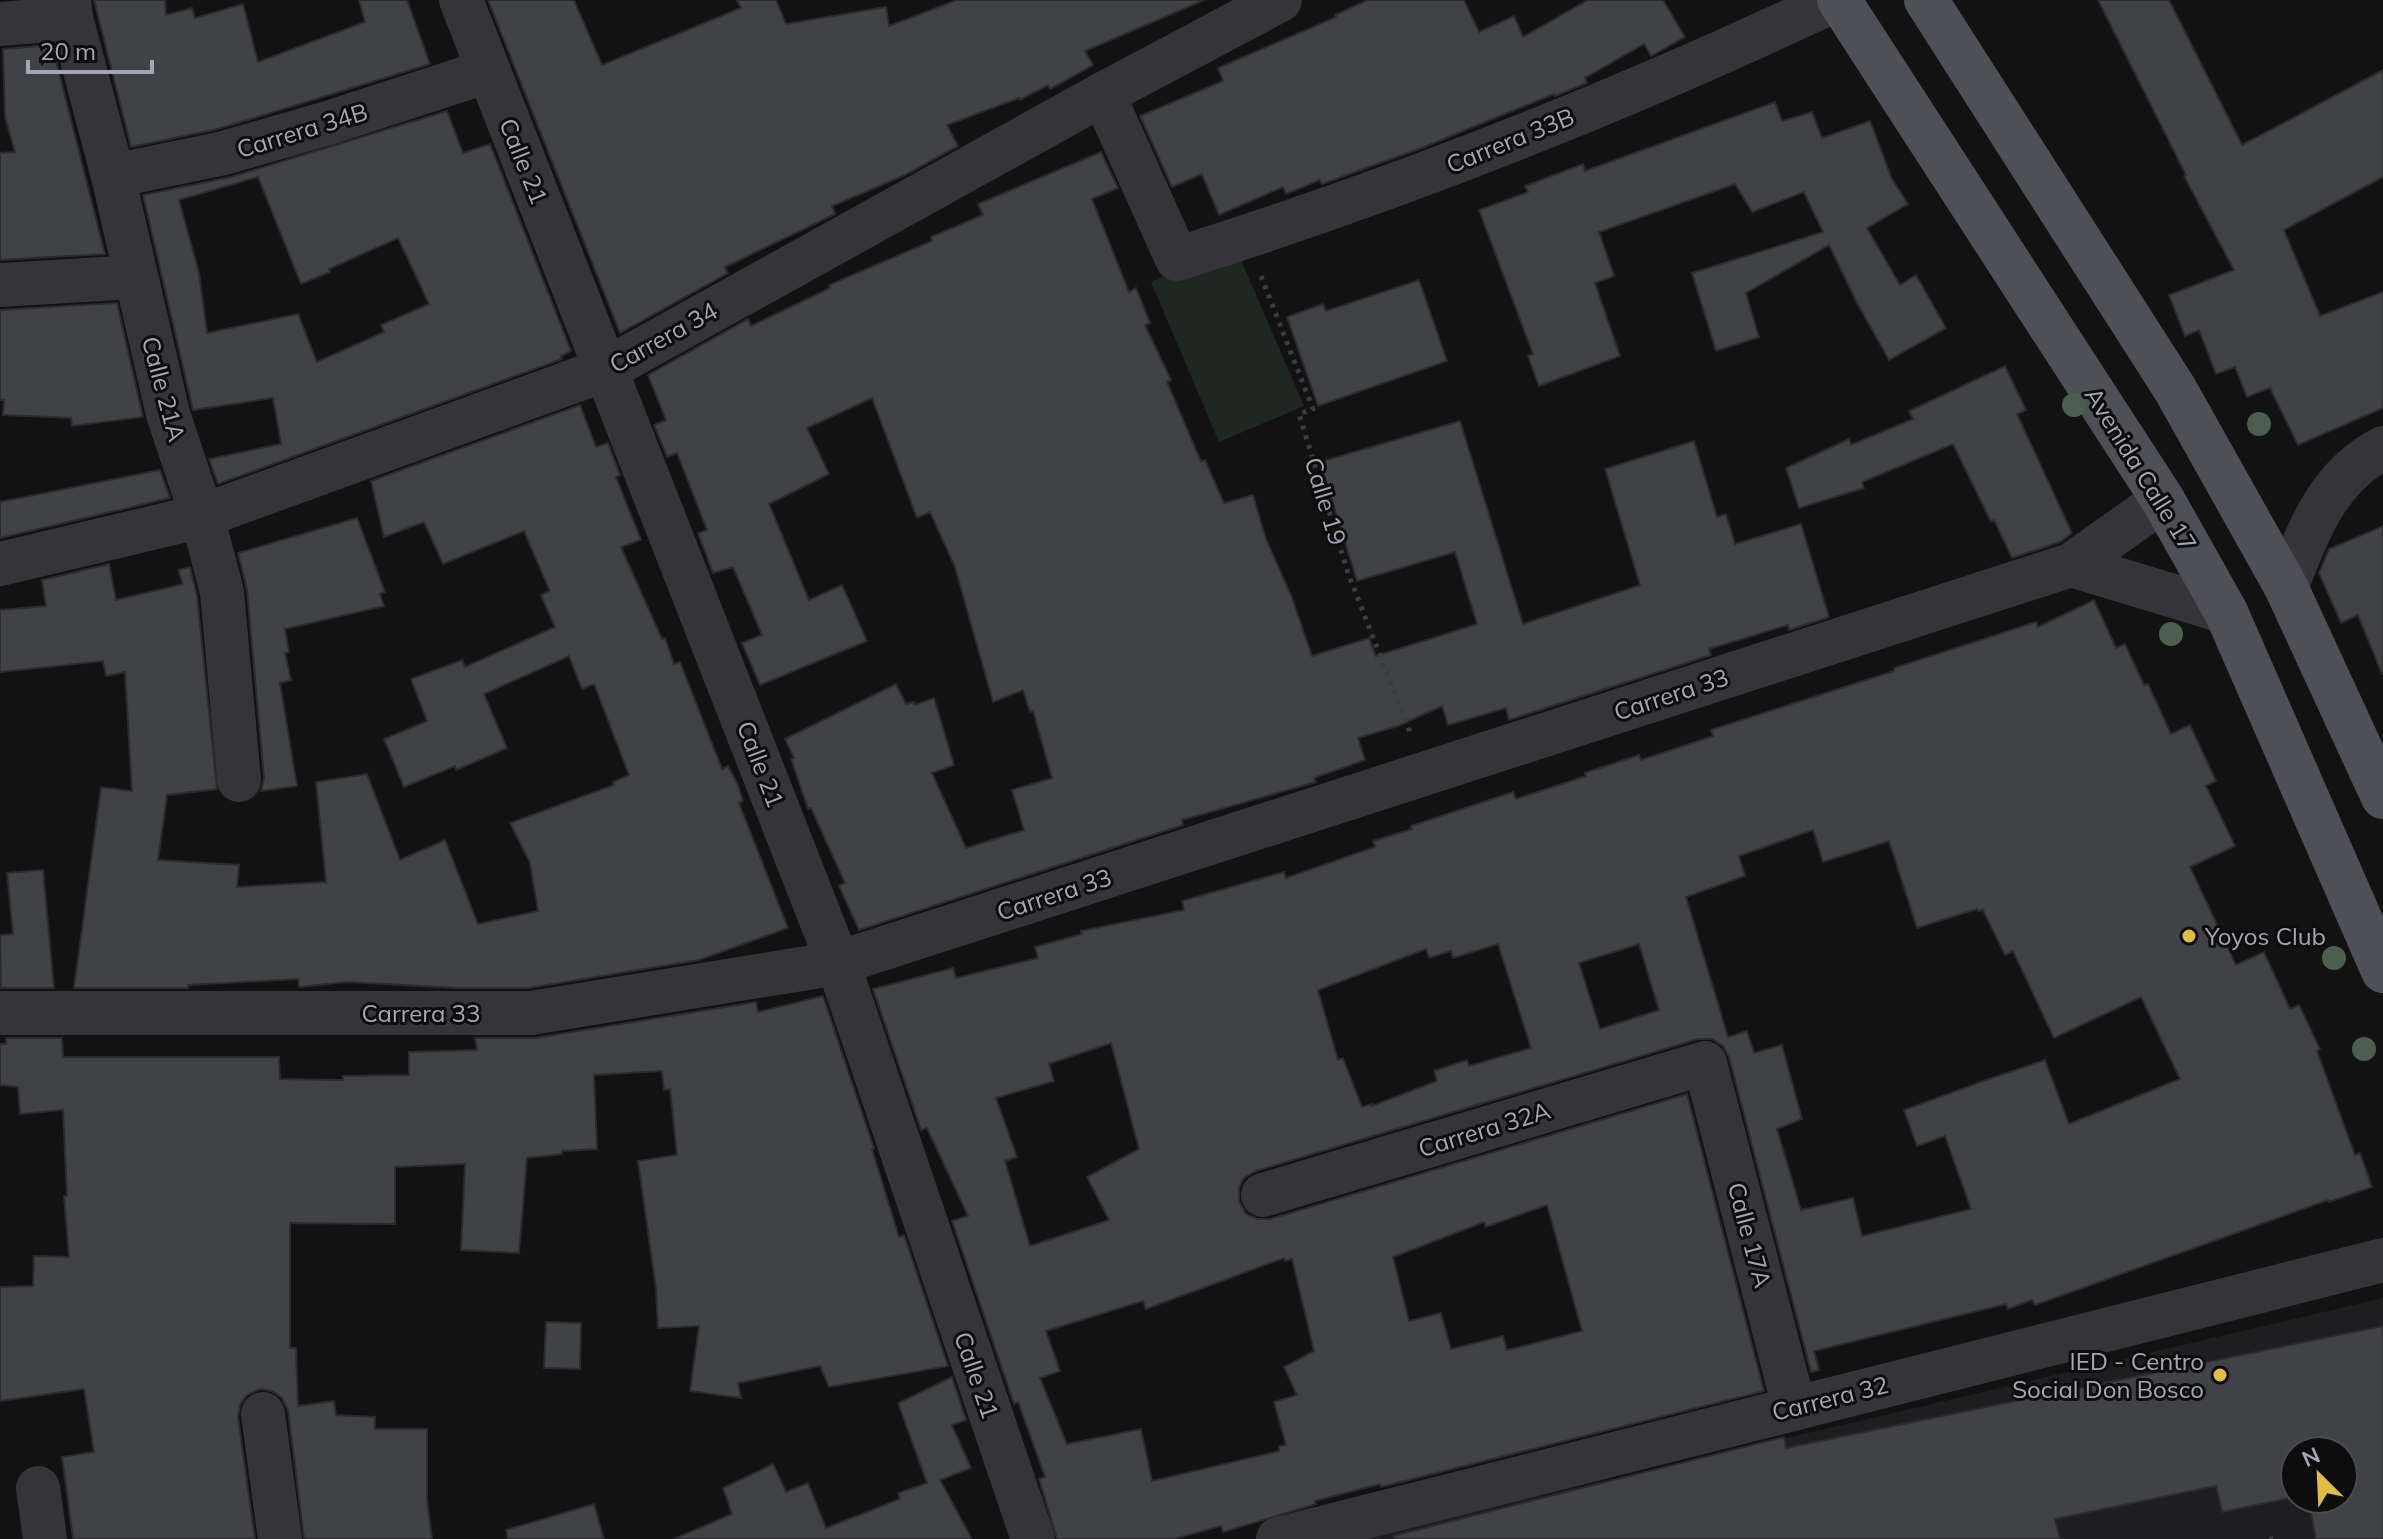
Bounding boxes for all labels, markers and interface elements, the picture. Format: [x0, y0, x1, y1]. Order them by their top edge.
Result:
scale bar [28, 24, 152, 74]
text: 20 m [40, 36, 96, 66]
street label: Carrera 34B [233, 96, 371, 164]
street label: Carrera 33B [1442, 101, 1578, 179]
street label: Calle 21 [493, 114, 555, 208]
street label: Carrera 34 [604, 295, 722, 379]
street label: Calle 21A [136, 333, 193, 445]
street label: Avenida Calle 17 [2079, 382, 2203, 556]
street label: Calle 19 [1299, 454, 1353, 548]
street label: Carrera 33 [1610, 661, 1732, 727]
street label: Calle 21 [731, 717, 791, 811]
street label: Carrera 33 [993, 861, 1115, 927]
place label: Yoyos Club [2204, 921, 2326, 951]
marker: Yoyos Club [2180, 927, 2198, 945]
street label: Carrera 33 [362, 998, 480, 1028]
street label: Carrera 32A [1414, 1095, 1554, 1163]
street label: Calle 17A [1722, 1179, 1779, 1291]
street label: Calle 21 [948, 1328, 1006, 1422]
place label: IED - Centro Social Don Bosco [2012, 1346, 2204, 1404]
marker: IED - Centro Social Don Bosco [2211, 1366, 2229, 1384]
street label: Carrera 32 [1769, 1369, 1891, 1427]
north arrow [2279, 1435, 2359, 1515]
text: N [2298, 1441, 2324, 1473]

